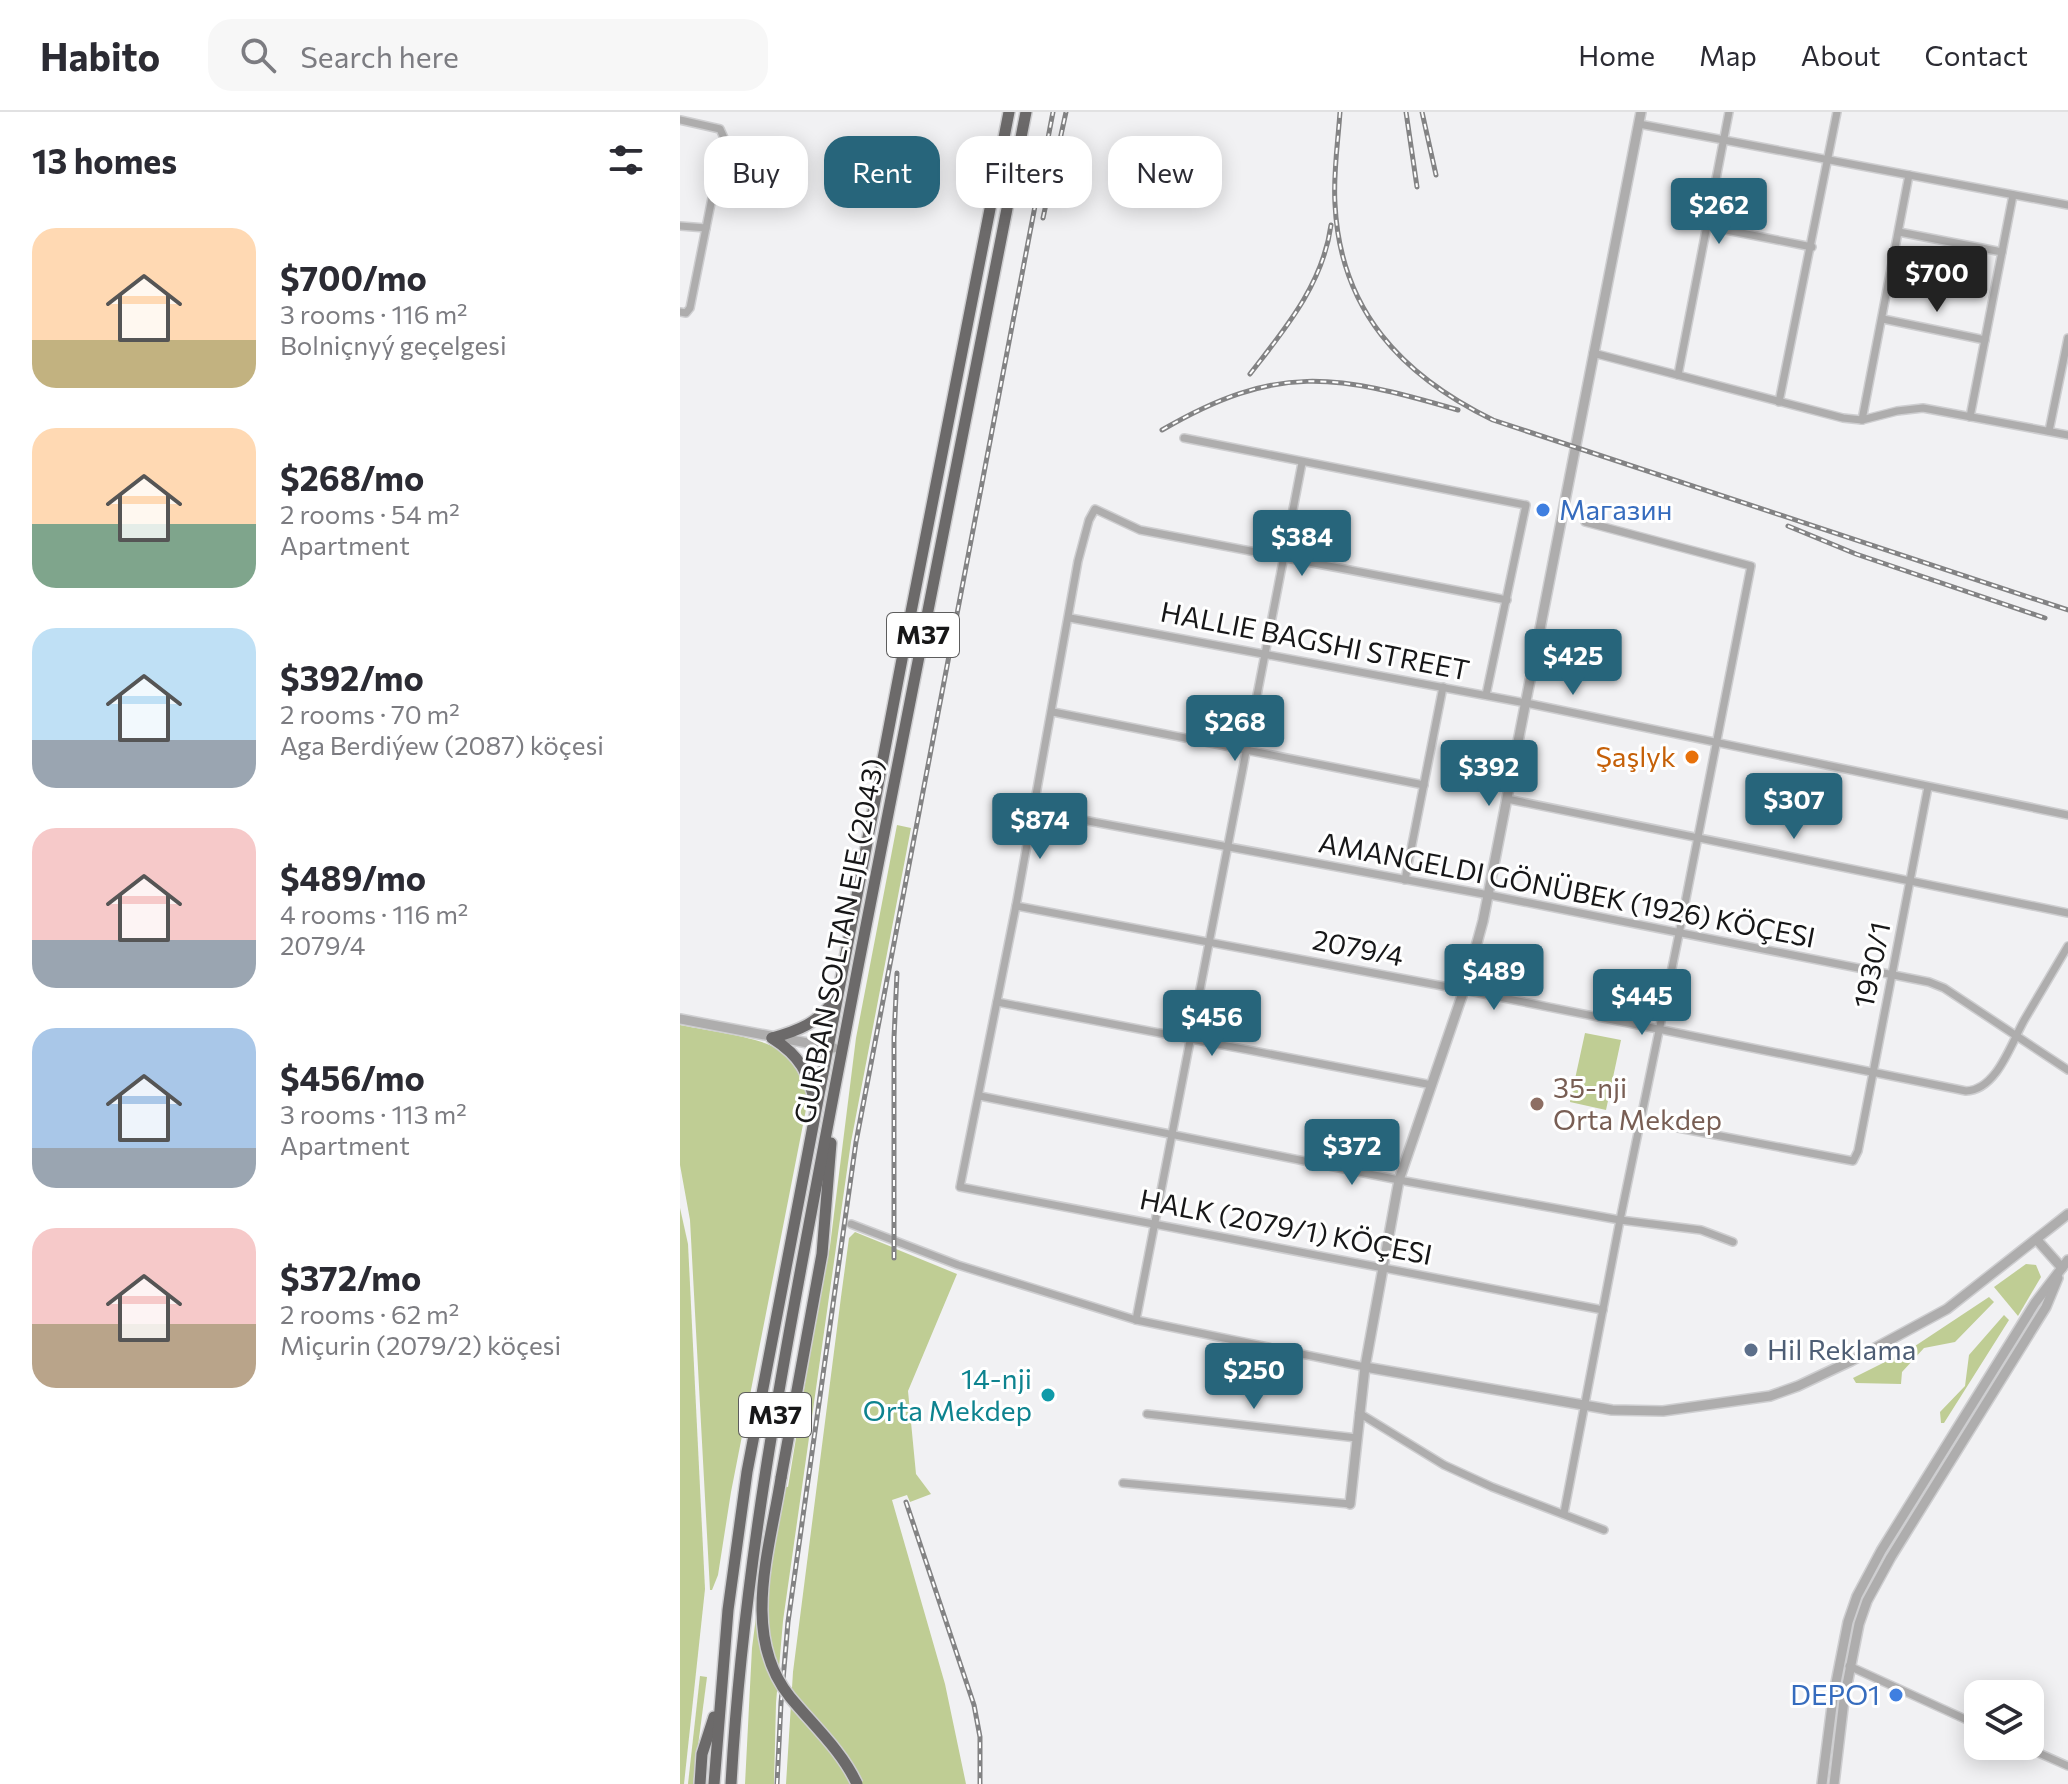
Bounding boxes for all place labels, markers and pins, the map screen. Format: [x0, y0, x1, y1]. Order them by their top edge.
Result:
pin: $262 [1672, 178, 1766, 246]
pin: $700 [1890, 246, 1984, 314]
place label: Магазин [1559, 492, 1672, 526]
marker: Магазин [1534, 501, 1552, 519]
pin: $384 [1255, 510, 1349, 578]
pin: $425 [1526, 629, 1620, 697]
pin: $268 [1188, 695, 1282, 763]
place label: Şaşlyk [1595, 739, 1676, 773]
pin: $392 [1442, 740, 1536, 808]
marker: Şaşlyk [1683, 748, 1701, 766]
pin: $307 [1747, 773, 1841, 841]
pin: $874 [993, 793, 1087, 861]
pin: $489 [1447, 944, 1541, 1012]
pin: $445 [1595, 969, 1689, 1037]
pin: $456 [1165, 990, 1259, 1058]
place label: 35-nji Orta Mekdep [1553, 1070, 1722, 1136]
marker: 35-nji Orta Mekdep [1528, 1095, 1546, 1113]
pin: $372 [1305, 1119, 1399, 1187]
place label: Hil Reklama [1767, 1332, 1916, 1366]
marker: Hil Reklama [1742, 1341, 1760, 1359]
pin: $250 [1207, 1343, 1301, 1411]
place label: 14-nji Orta Mekdep [863, 1361, 1032, 1427]
marker: 14-nji Orta Mekdep [1039, 1386, 1057, 1404]
place label: DEPO1 [1790, 1677, 1880, 1711]
marker: DEPO1 [1887, 1686, 1905, 1704]

